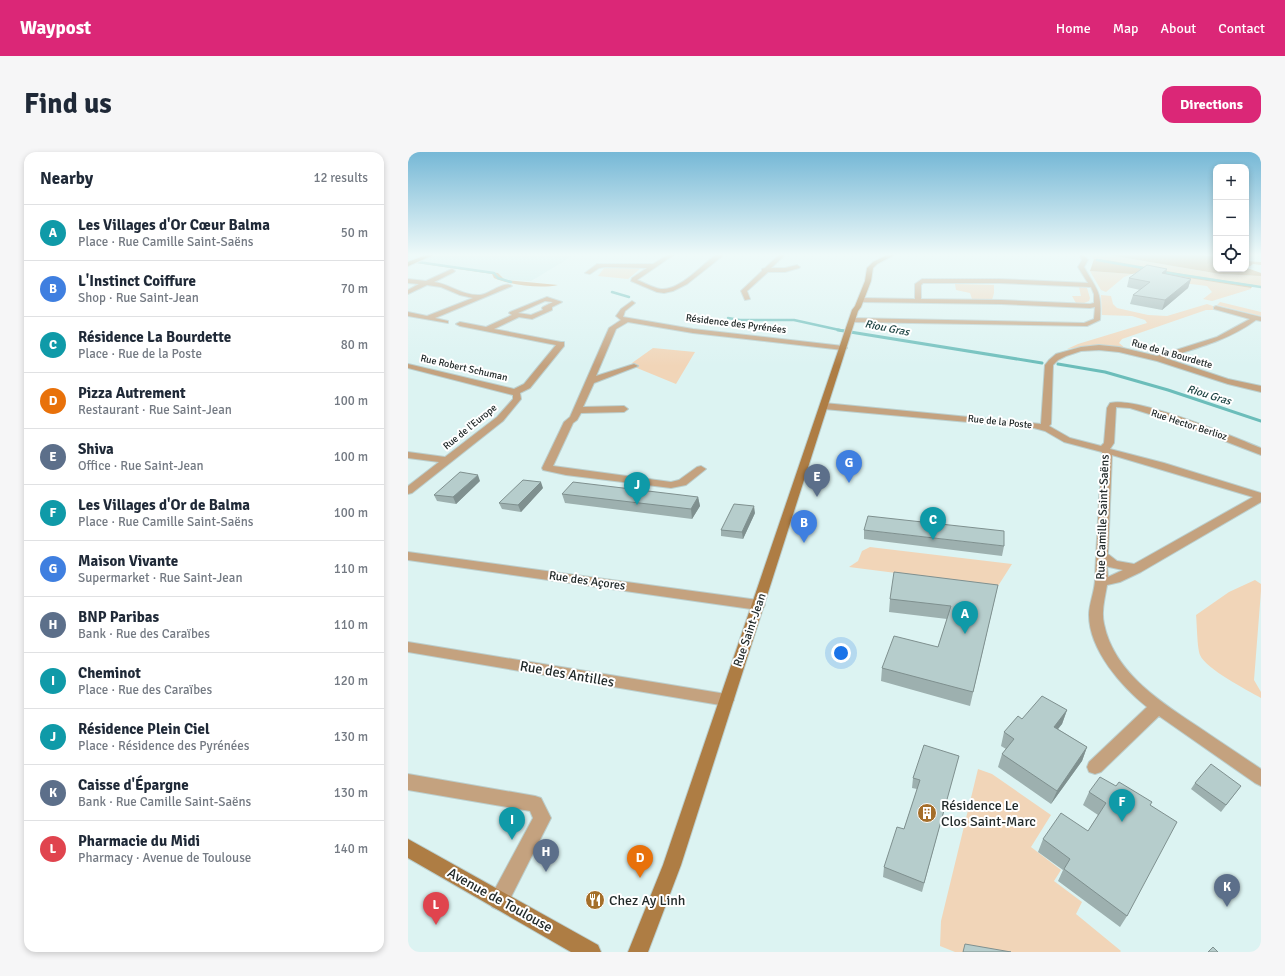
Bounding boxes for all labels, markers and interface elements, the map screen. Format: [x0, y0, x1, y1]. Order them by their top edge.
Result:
text: Waypost [20, 16, 91, 40]
text: Home [1056, 20, 1091, 37]
text: Map [1113, 20, 1138, 37]
text: About [1160, 20, 1196, 37]
text: Contact [1218, 20, 1265, 37]
button: Directions [1162, 86, 1261, 123]
text: Find us [24, 87, 112, 121]
map controls [1213, 164, 1249, 272]
button: + [1213, 164, 1249, 200]
text: Nearby [40, 168, 93, 189]
text: 12 results [313, 170, 368, 186]
button: − [1213, 200, 1249, 236]
text: Les Villages d'Or Cœur Balma [78, 216, 270, 234]
text: A [49, 225, 57, 241]
text: 50 m [341, 225, 368, 241]
text: Place · Rue Camille Saint-Saëns [78, 234, 254, 250]
button: locate [1213, 236, 1249, 272]
text: L'Instinct Coiffure [78, 272, 196, 290]
text: B [49, 281, 57, 297]
text: 70 m [341, 281, 368, 297]
text: Shop · Rue Saint-Jean [78, 290, 199, 306]
street label: Résidence des Pyrénées [685, 312, 788, 336]
water label: Riou Gras [864, 317, 912, 339]
text: Résidence La Bourdette [78, 328, 231, 346]
text: C [49, 337, 57, 353]
text: 80 m [341, 337, 368, 353]
street label: Rue de la Bourdette [1130, 337, 1214, 371]
text: Place · Rue de la Poste [78, 346, 202, 362]
street label: Rue Robert Schuman [419, 352, 509, 384]
water label: Riou Gras [1185, 382, 1234, 408]
text: Pizza Autrement [78, 384, 186, 402]
text: D [49, 393, 57, 409]
text: 100 m [334, 393, 368, 409]
text: Restaurant · Rue Saint-Jean [78, 402, 232, 418]
street label: Rue de l'Europe [441, 402, 499, 452]
street label: Rue Hector Berlioz [1149, 407, 1229, 443]
street label: Rue de la Poste [967, 413, 1033, 431]
text: Shiva [78, 440, 114, 458]
text: E [49, 449, 57, 465]
text: 100 m [334, 449, 368, 465]
pin: G [836, 450, 862, 483]
street label: Rue Camille Saint-Saëns [1093, 454, 1113, 580]
text: Office · Rue Saint-Jean [78, 458, 204, 474]
pin: E [804, 464, 830, 497]
pin: J [624, 472, 650, 505]
text: Les Villages d'Or de Balma [78, 496, 250, 514]
text: F [50, 505, 56, 521]
text: 100 m [334, 505, 368, 521]
pin: C [920, 507, 946, 540]
pin: B [791, 510, 817, 543]
text: Place · Rue Camille Saint-Saëns [78, 514, 254, 530]
text: Maison Vivante [78, 552, 178, 570]
text: G [49, 561, 57, 577]
text: 110 m [334, 561, 368, 577]
street label: Rue des Açores [548, 568, 626, 594]
text: Supermarket · Rue Saint-Jean [78, 570, 243, 586]
street label: Rue Saint-Jean [730, 591, 770, 669]
pin: A [952, 601, 978, 634]
text: BNP Paribas [78, 608, 159, 626]
text: H [49, 617, 57, 633]
text: 110 m [334, 617, 368, 633]
text: Bank · Rue des Caraïbes [78, 626, 210, 642]
your location [831, 643, 851, 663]
street label: Rue des Antilles [518, 657, 616, 691]
text: Cheminot [78, 664, 141, 682]
text: I [51, 673, 55, 689]
text: 120 m [334, 673, 368, 689]
text: Place · Rue des Caraïbes [78, 682, 212, 698]
text: Résidence Plein Ciel [78, 720, 210, 738]
text: J [50, 729, 56, 745]
text: 130 m [334, 729, 368, 745]
text: Place · Résidence des Pyrénées [78, 738, 250, 754]
text: Caisse d'Épargne [78, 776, 189, 794]
text: K [49, 785, 57, 801]
text: 130 m [334, 785, 368, 801]
pin: F [1109, 789, 1135, 822]
text: Bank · Rue Camille Saint-Saëns [78, 794, 251, 810]
place label: Résidence Le Clos Saint-Marc [941, 797, 1036, 830]
building icon: Résidence Le Clos Saint-Marc [916, 802, 938, 824]
pin: I [499, 807, 525, 840]
text: Pharmacie du Midi [78, 832, 200, 850]
pin: H [533, 839, 559, 872]
text: L [50, 841, 56, 857]
text: 140 m [334, 841, 368, 857]
pin: D [627, 845, 653, 878]
text: Pharmacy · Avenue de Toulouse [78, 850, 251, 866]
street label: Avenue de Toulouse [445, 864, 555, 936]
pin: K [1214, 874, 1240, 907]
restaurant icon: Chez Ay Linh [584, 889, 606, 911]
pin: L [423, 892, 449, 925]
place label: Chez Ay Linh [609, 892, 686, 909]

